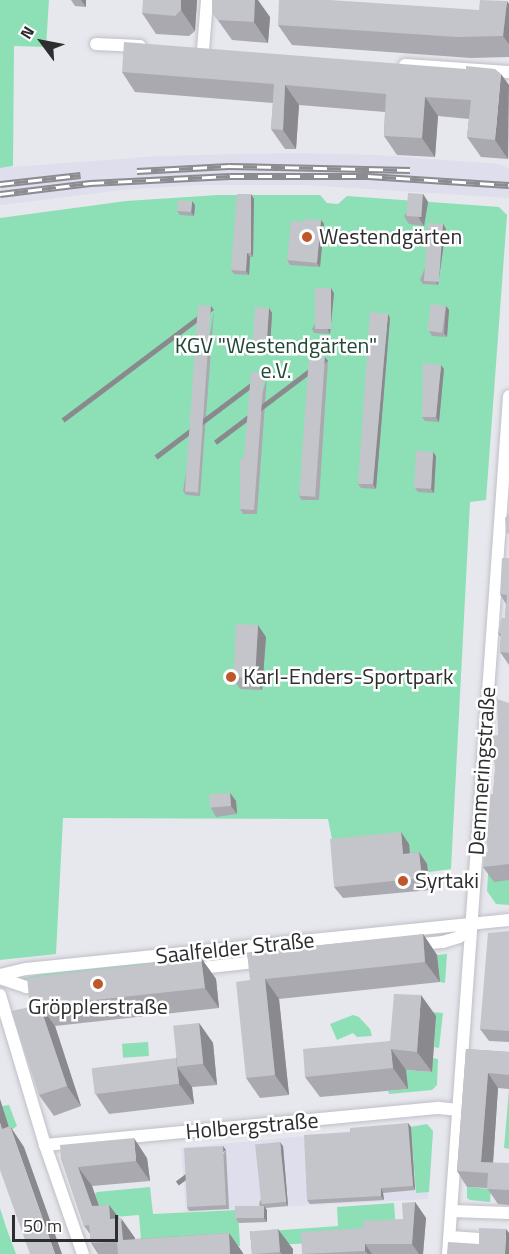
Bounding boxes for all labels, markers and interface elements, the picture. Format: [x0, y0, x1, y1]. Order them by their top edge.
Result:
north arrow [12, 12, 72, 72]
text: N [14, 21, 40, 44]
place label: Westendgärten [319, 224, 462, 250]
marker: Westendgärten [300, 230, 314, 244]
park label: KGV "Westendgärten" e.V. [175, 332, 377, 384]
place label: Karl-Enders-Sportpark [243, 664, 453, 690]
marker: Karl-Enders-Sportpark [224, 670, 238, 684]
street label: Demmeringstraße [463, 686, 501, 856]
place label: Syrtaki [415, 868, 479, 894]
marker: Syrtaki [396, 874, 410, 888]
street label: Saalfelder Straße [154, 927, 316, 969]
marker: Gröpplerstraße [91, 977, 105, 991]
place label: Gröpplerstraße [28, 994, 168, 1020]
street label: Holbergstraße [184, 1107, 320, 1145]
scale bar [15, 1203, 122, 1241]
text: 50 m [23, 1212, 62, 1239]

